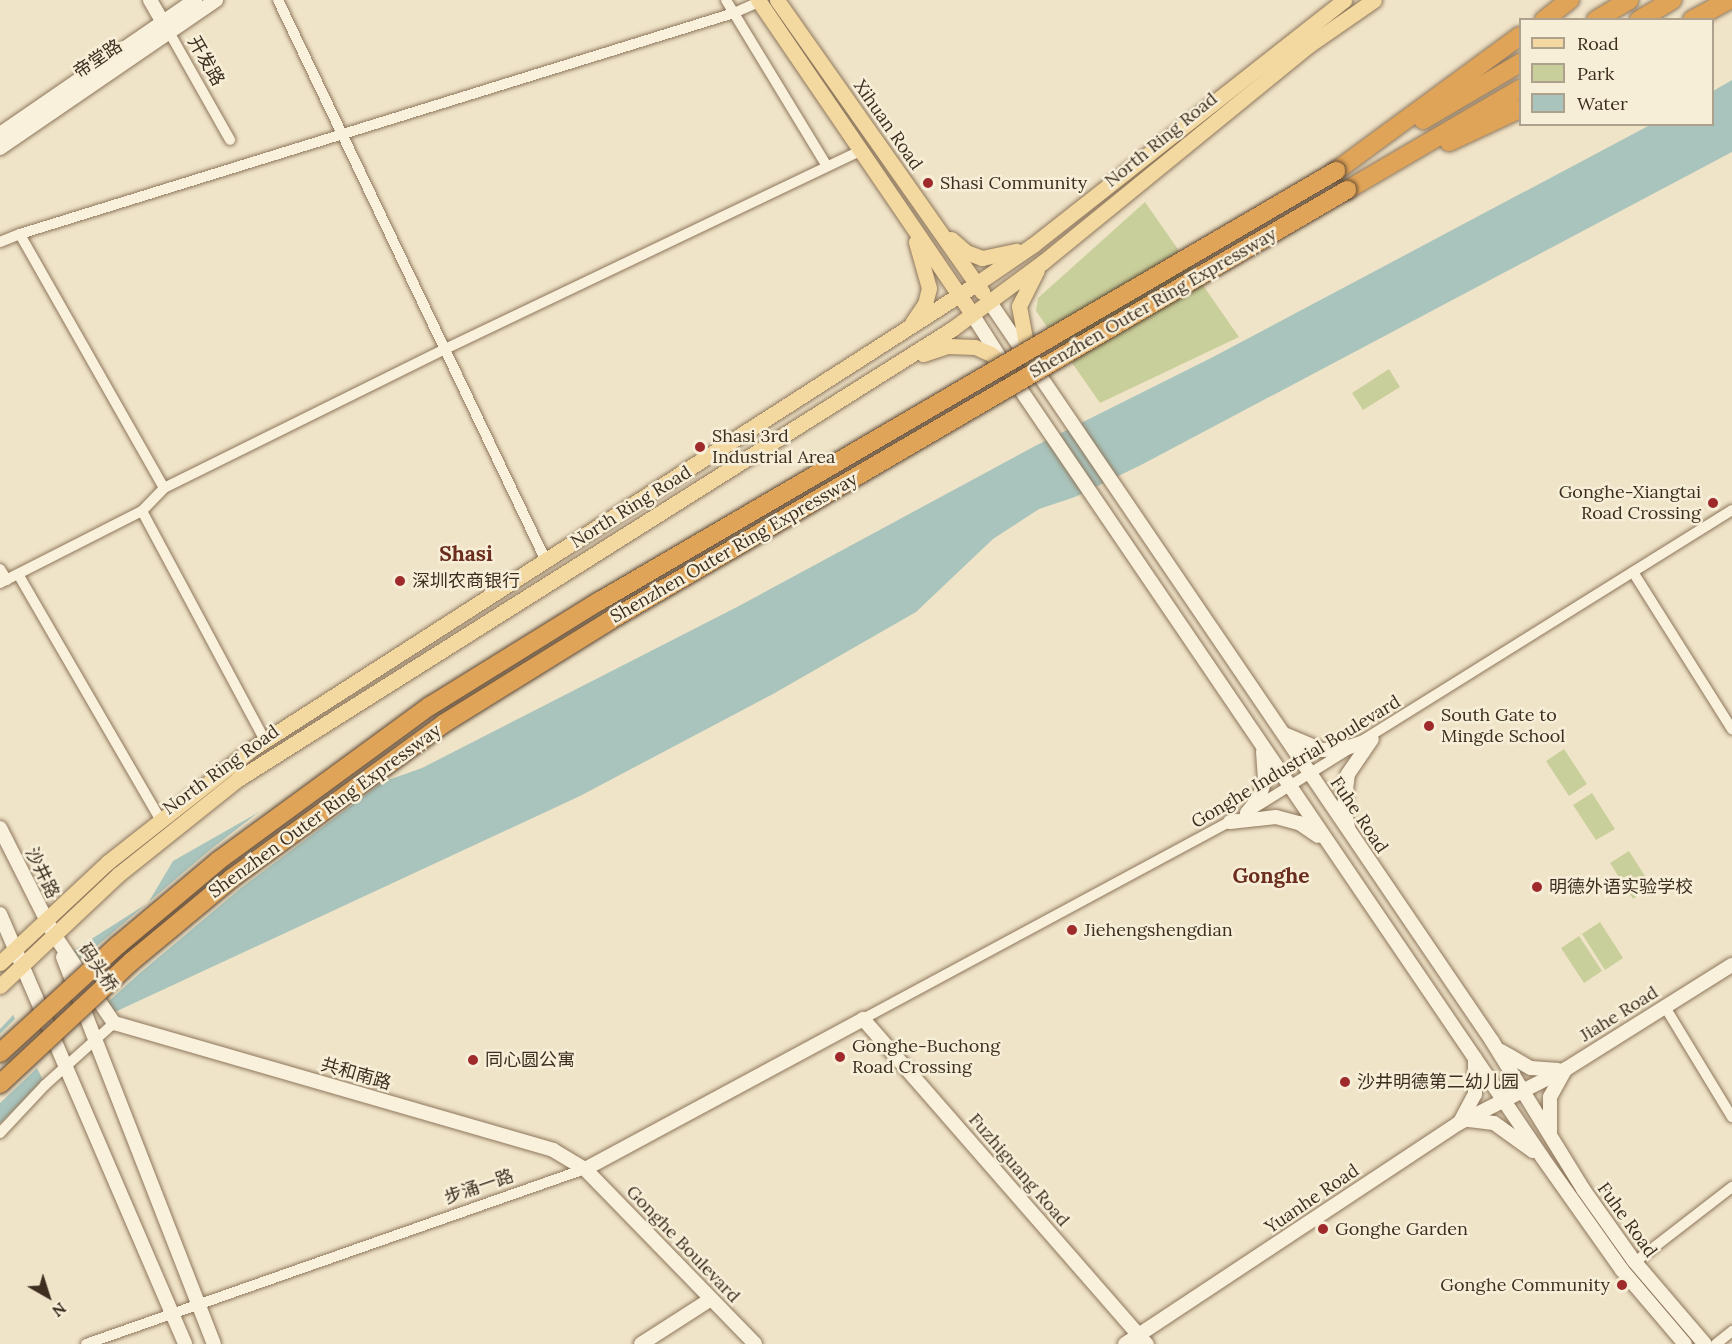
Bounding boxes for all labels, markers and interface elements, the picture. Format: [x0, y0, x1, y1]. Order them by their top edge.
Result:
legend [1519, 18, 1714, 126]
street label: 开发路 [183, 32, 229, 90]
text: Road [1577, 32, 1619, 55]
street label: 帝堂路 [70, 35, 126, 83]
text: Park [1577, 62, 1614, 85]
street label: Xihuan Road [849, 76, 927, 174]
street label: North Ring Road [1101, 88, 1221, 192]
text: Water [1577, 92, 1628, 115]
place label: Shasi Community [940, 172, 1087, 194]
marker: Shasi Community [921, 176, 935, 190]
street label: Shenzhen Outer Ring Expressway [1026, 223, 1280, 383]
place label: Shasi 3rd Industrial Area [712, 426, 835, 468]
marker: Shasi 3rd Industrial Area [693, 440, 707, 454]
street label: North Ring Road [567, 461, 695, 553]
street label: Shenzhen Outer Ring Expressway [607, 468, 861, 628]
place label: Gonghe-Xiangtai Road Crossing [1559, 482, 1701, 524]
marker: Gonghe-Xiangtai Road Crossing [1706, 496, 1720, 510]
district label: Shasi [439, 541, 493, 567]
place label: 深圳农商银行 [412, 570, 520, 592]
marker: 深圳农商银行 [393, 574, 407, 588]
street label: Gonghe Industrial Boulevard [1188, 691, 1404, 833]
place label: South Gate to Mingde School [1441, 705, 1565, 748]
street label: Shenzhen Outer Ring Expressway [205, 719, 445, 903]
marker: South Gate to Mingde School [1422, 719, 1436, 733]
street label: North Ring Road [159, 721, 283, 819]
street label: Fuhe Road [1326, 773, 1392, 857]
street label: 沙井路 [20, 844, 64, 902]
district label: Gonghe [1232, 863, 1310, 889]
place label: 明德外语实验学校 [1549, 876, 1693, 898]
marker: 明德外语实验学校 [1530, 880, 1544, 894]
place label: Jiehengshengdian [1084, 919, 1233, 941]
marker: Jiehengshengdian [1065, 923, 1079, 937]
street label: 码头桥 [74, 940, 122, 996]
street label: Jiahe Road [1576, 982, 1662, 1046]
place label: Gonghe-Buchong Road Crossing [852, 1036, 1000, 1078]
place label: 同心圆公寓 [485, 1049, 575, 1071]
marker: Gonghe-Buchong Road Crossing [833, 1050, 847, 1064]
marker: 同心圆公寓 [466, 1053, 480, 1067]
street label: 共和南路 [318, 1054, 394, 1094]
place label: 沙井明德第二幼儿园 [1357, 1071, 1519, 1093]
marker: 沙井明德第二幼儿园 [1338, 1075, 1352, 1089]
street label: Fuzhiguang Road [964, 1109, 1074, 1231]
street label: Yuanhe Road [1261, 1160, 1363, 1238]
street label: 步涌一路 [441, 1165, 517, 1209]
street label: Fuhe Road [1593, 1178, 1661, 1262]
street label: Gonghe Boulevard [622, 1181, 744, 1307]
place label: Gonghe Garden [1335, 1218, 1468, 1240]
marker: Gonghe Garden [1316, 1222, 1330, 1236]
north arrow [18, 1266, 78, 1326]
place label: Gonghe Community [1440, 1274, 1610, 1296]
marker: Gonghe Community [1615, 1278, 1629, 1292]
text: N [48, 1298, 70, 1322]

